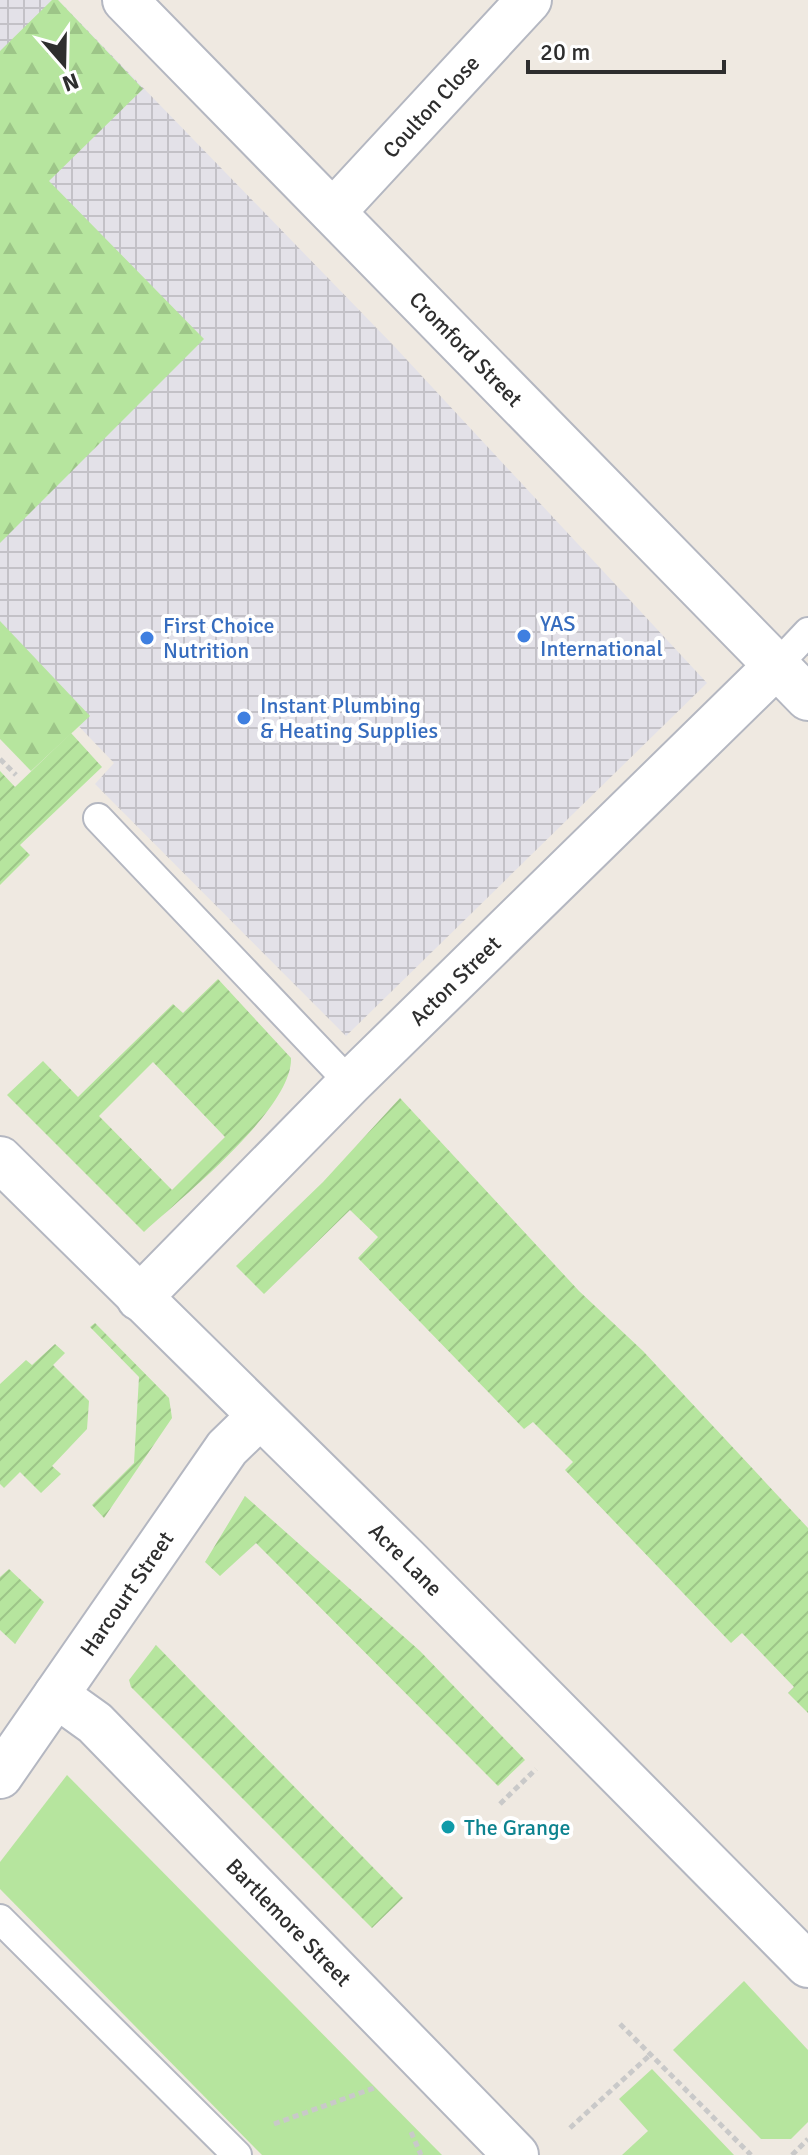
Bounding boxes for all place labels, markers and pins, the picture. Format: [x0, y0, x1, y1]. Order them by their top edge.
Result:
place label: YAS International [540, 610, 663, 662]
place label: First Choice Nutrition [163, 612, 275, 664]
marker: YAS International [515, 627, 533, 645]
marker: First Choice Nutrition [138, 629, 156, 647]
place label: Instant Plumbing & Heating Supplies [260, 692, 438, 744]
marker: Instant Plumbing & Heating Supplies [235, 709, 253, 727]
place label: The Grange [464, 1814, 571, 1841]
marker: The Grange [439, 1818, 457, 1836]

